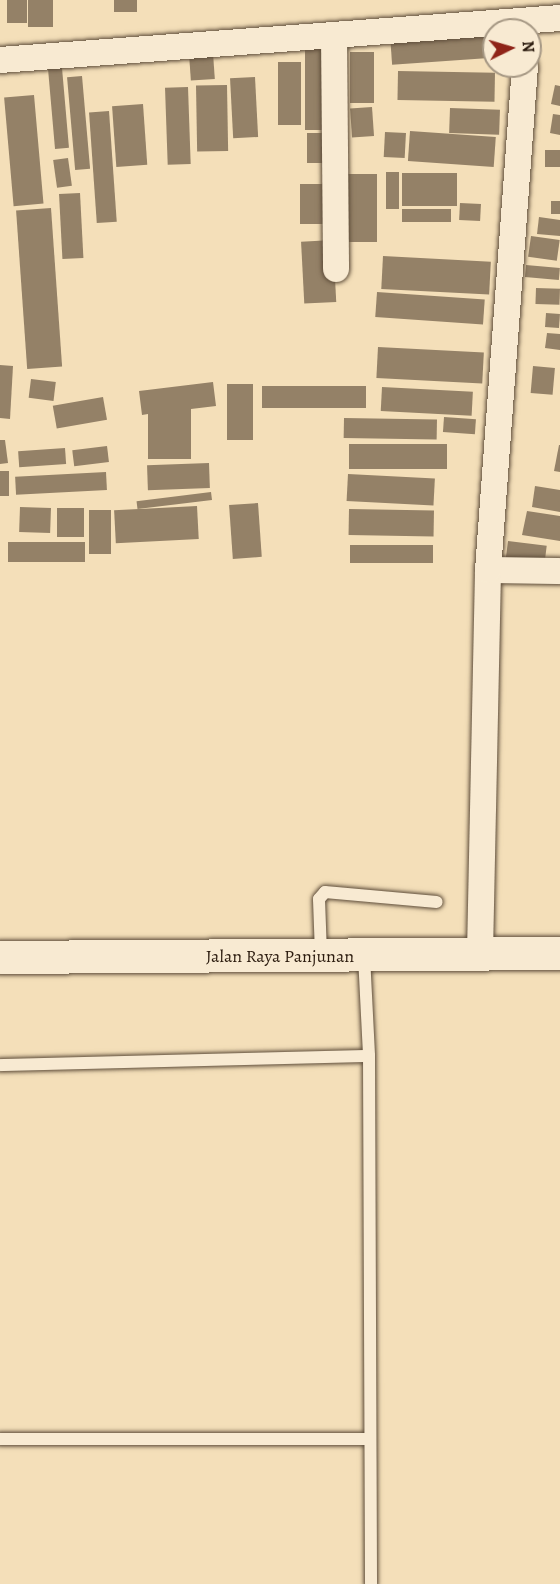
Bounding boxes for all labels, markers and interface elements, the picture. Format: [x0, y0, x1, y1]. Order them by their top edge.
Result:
north arrow [482, 18, 542, 78]
text: N [516, 40, 539, 53]
street label: Jalan Raya Panjunan [206, 945, 354, 967]

